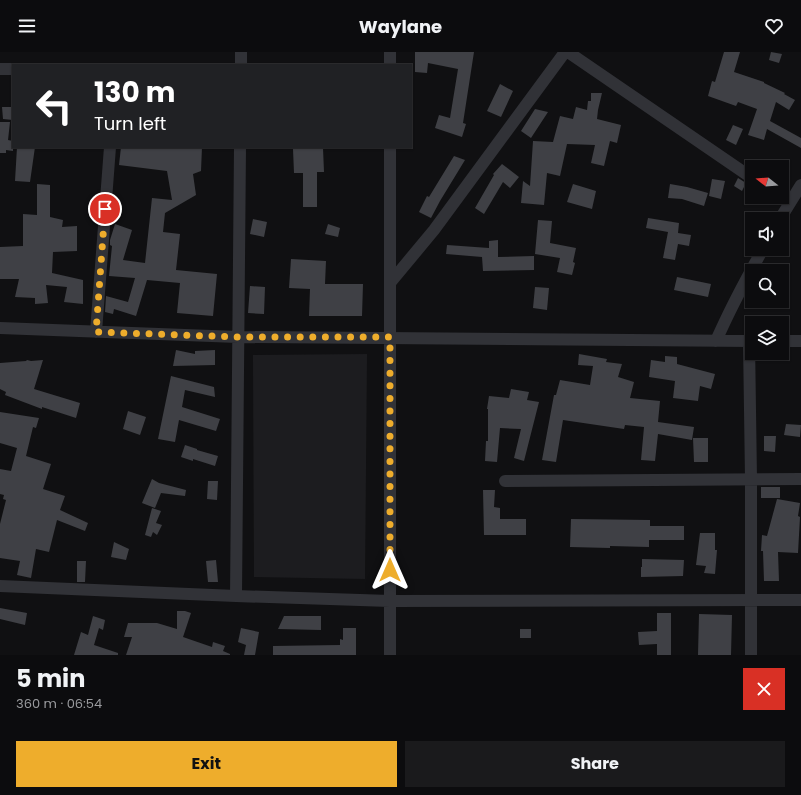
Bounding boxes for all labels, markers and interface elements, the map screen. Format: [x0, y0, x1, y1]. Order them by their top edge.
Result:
text: Waylane [359, 14, 442, 39]
icon: menu [16, 15, 38, 37]
icon: heart [763, 15, 785, 37]
text: 130 m [94, 73, 175, 112]
icon: left [28, 80, 80, 132]
text: Turn left [94, 111, 166, 136]
north arrow [745, 160, 789, 204]
map controls [745, 160, 789, 360]
pin [88, 192, 122, 226]
icon: arrive [94, 198, 116, 220]
button: sound [745, 212, 789, 256]
button: search [745, 264, 789, 308]
button: layers [745, 316, 789, 360]
position arrow [369, 549, 411, 591]
text: 5 min [16, 662, 85, 695]
button: close [743, 668, 785, 710]
text: 360 m · 06:54 [16, 694, 102, 713]
button: Exit [16, 741, 397, 787]
button: Share [405, 741, 785, 787]

